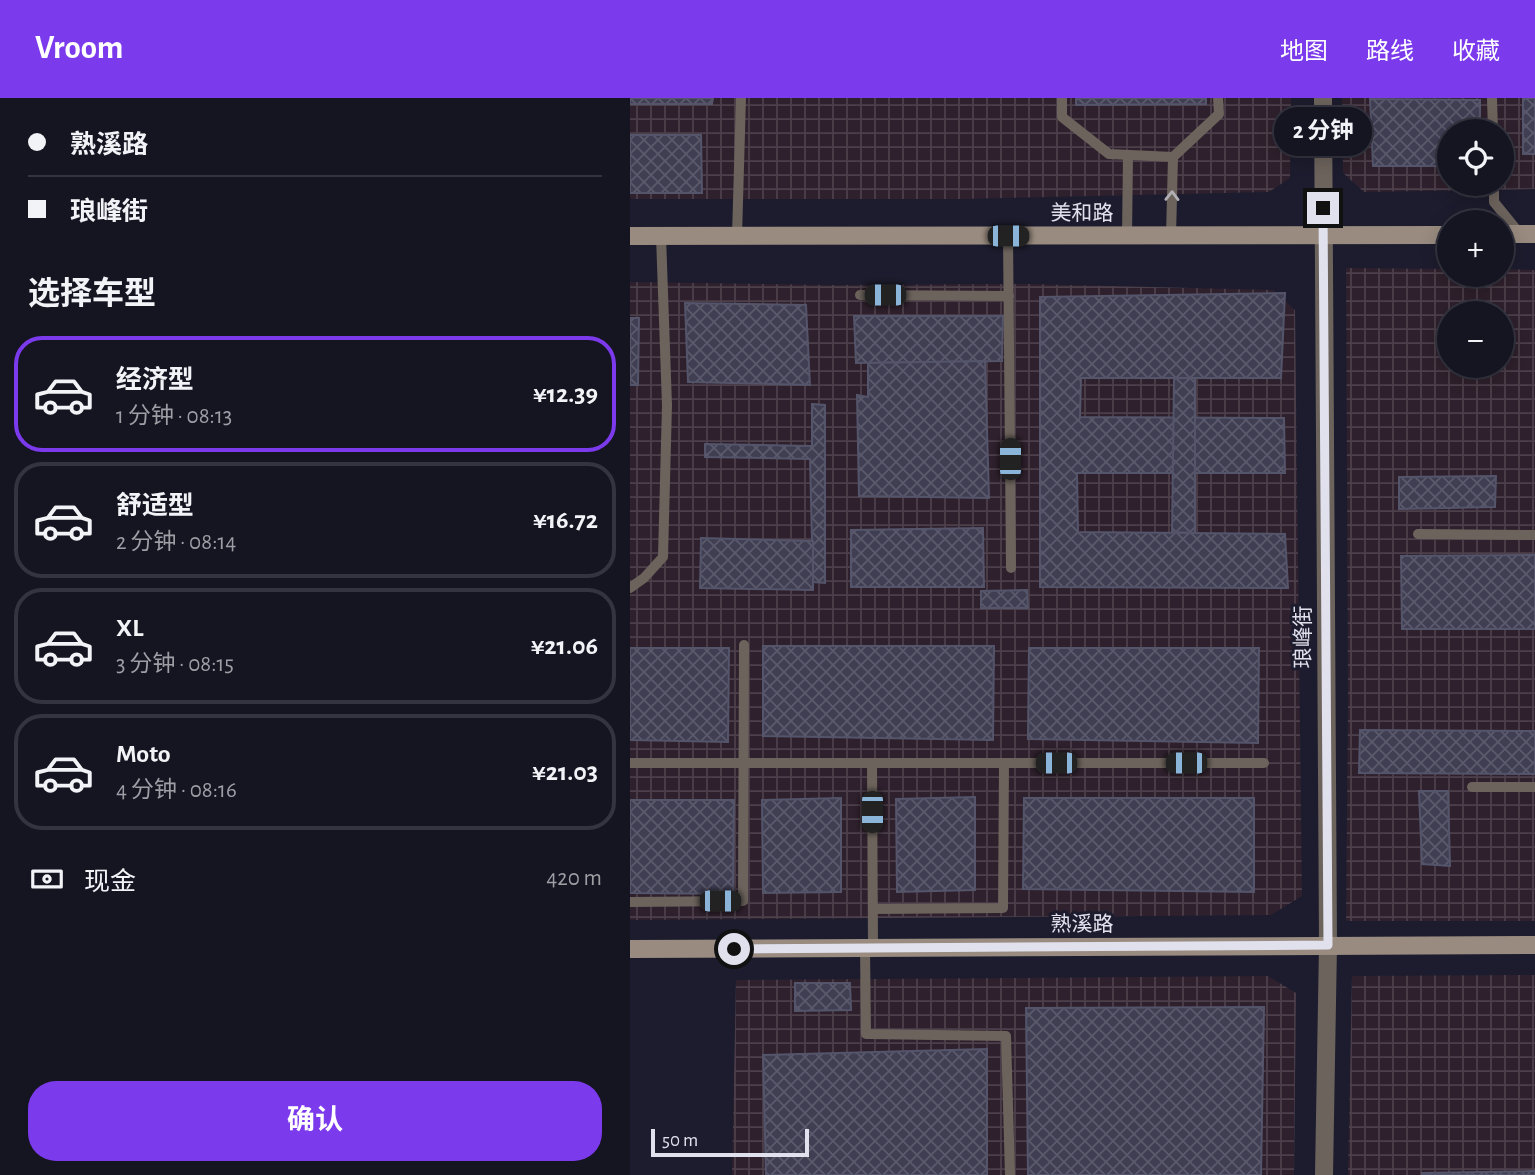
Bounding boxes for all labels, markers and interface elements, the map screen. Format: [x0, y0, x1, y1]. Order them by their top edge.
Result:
text: Vroom [35, 32, 123, 65]
text: 地图 [1280, 40, 1328, 64]
text: 路线 [1366, 40, 1414, 64]
text: 收藏 [1452, 40, 1500, 64]
callout: 2 分钟 [1274, 106, 1372, 155]
map controls [1437, 119, 1514, 378]
button: locate [1437, 119, 1514, 196]
text: 2 分钟 [1293, 120, 1353, 143]
text: 熟溪路 [70, 132, 148, 158]
one-way arrow [1164, 190, 1180, 201]
route end [1307, 192, 1339, 224]
text: 琅峰街 [70, 199, 148, 225]
street label: 美和路 [1051, 202, 1114, 224]
button: + [1437, 210, 1514, 287]
car [988, 226, 1030, 247]
text: 选择车型 [28, 278, 156, 310]
car [865, 285, 907, 306]
button: − [1437, 301, 1514, 378]
icon: car [32, 363, 95, 426]
text: 经济型 [116, 367, 194, 393]
text: ¥12.39 [533, 381, 598, 407]
text: 1 分钟 · 08:13 [116, 405, 232, 428]
car [1000, 438, 1021, 480]
icon: car [32, 489, 95, 552]
text: 舒适型 [116, 493, 194, 519]
text: ¥16.72 [533, 507, 598, 533]
text: 2 分钟 · 08:14 [116, 531, 236, 554]
street label: 琅峰街 [1292, 606, 1314, 669]
icon: car [32, 615, 95, 678]
text: XL [116, 615, 143, 641]
text: ¥21.06 [531, 633, 598, 659]
text: 3 分钟 · 08:15 [116, 653, 234, 676]
icon: car [32, 741, 95, 804]
text: Moto [116, 741, 171, 767]
car [1036, 753, 1078, 774]
car [1166, 753, 1208, 774]
text: ¥21.03 [532, 759, 598, 785]
text: 4 分钟 · 08:16 [116, 779, 237, 802]
car [862, 791, 883, 833]
icon: cash [28, 860, 66, 898]
text: 420 m [546, 867, 602, 890]
text: 现金 [84, 869, 136, 895]
car [700, 891, 742, 912]
street label: 熟溪路 [1051, 913, 1114, 935]
route start [718, 933, 750, 965]
button: 确认 [28, 1081, 602, 1161]
scale bar [651, 1126, 808, 1158]
text: 50 m [662, 1131, 698, 1150]

